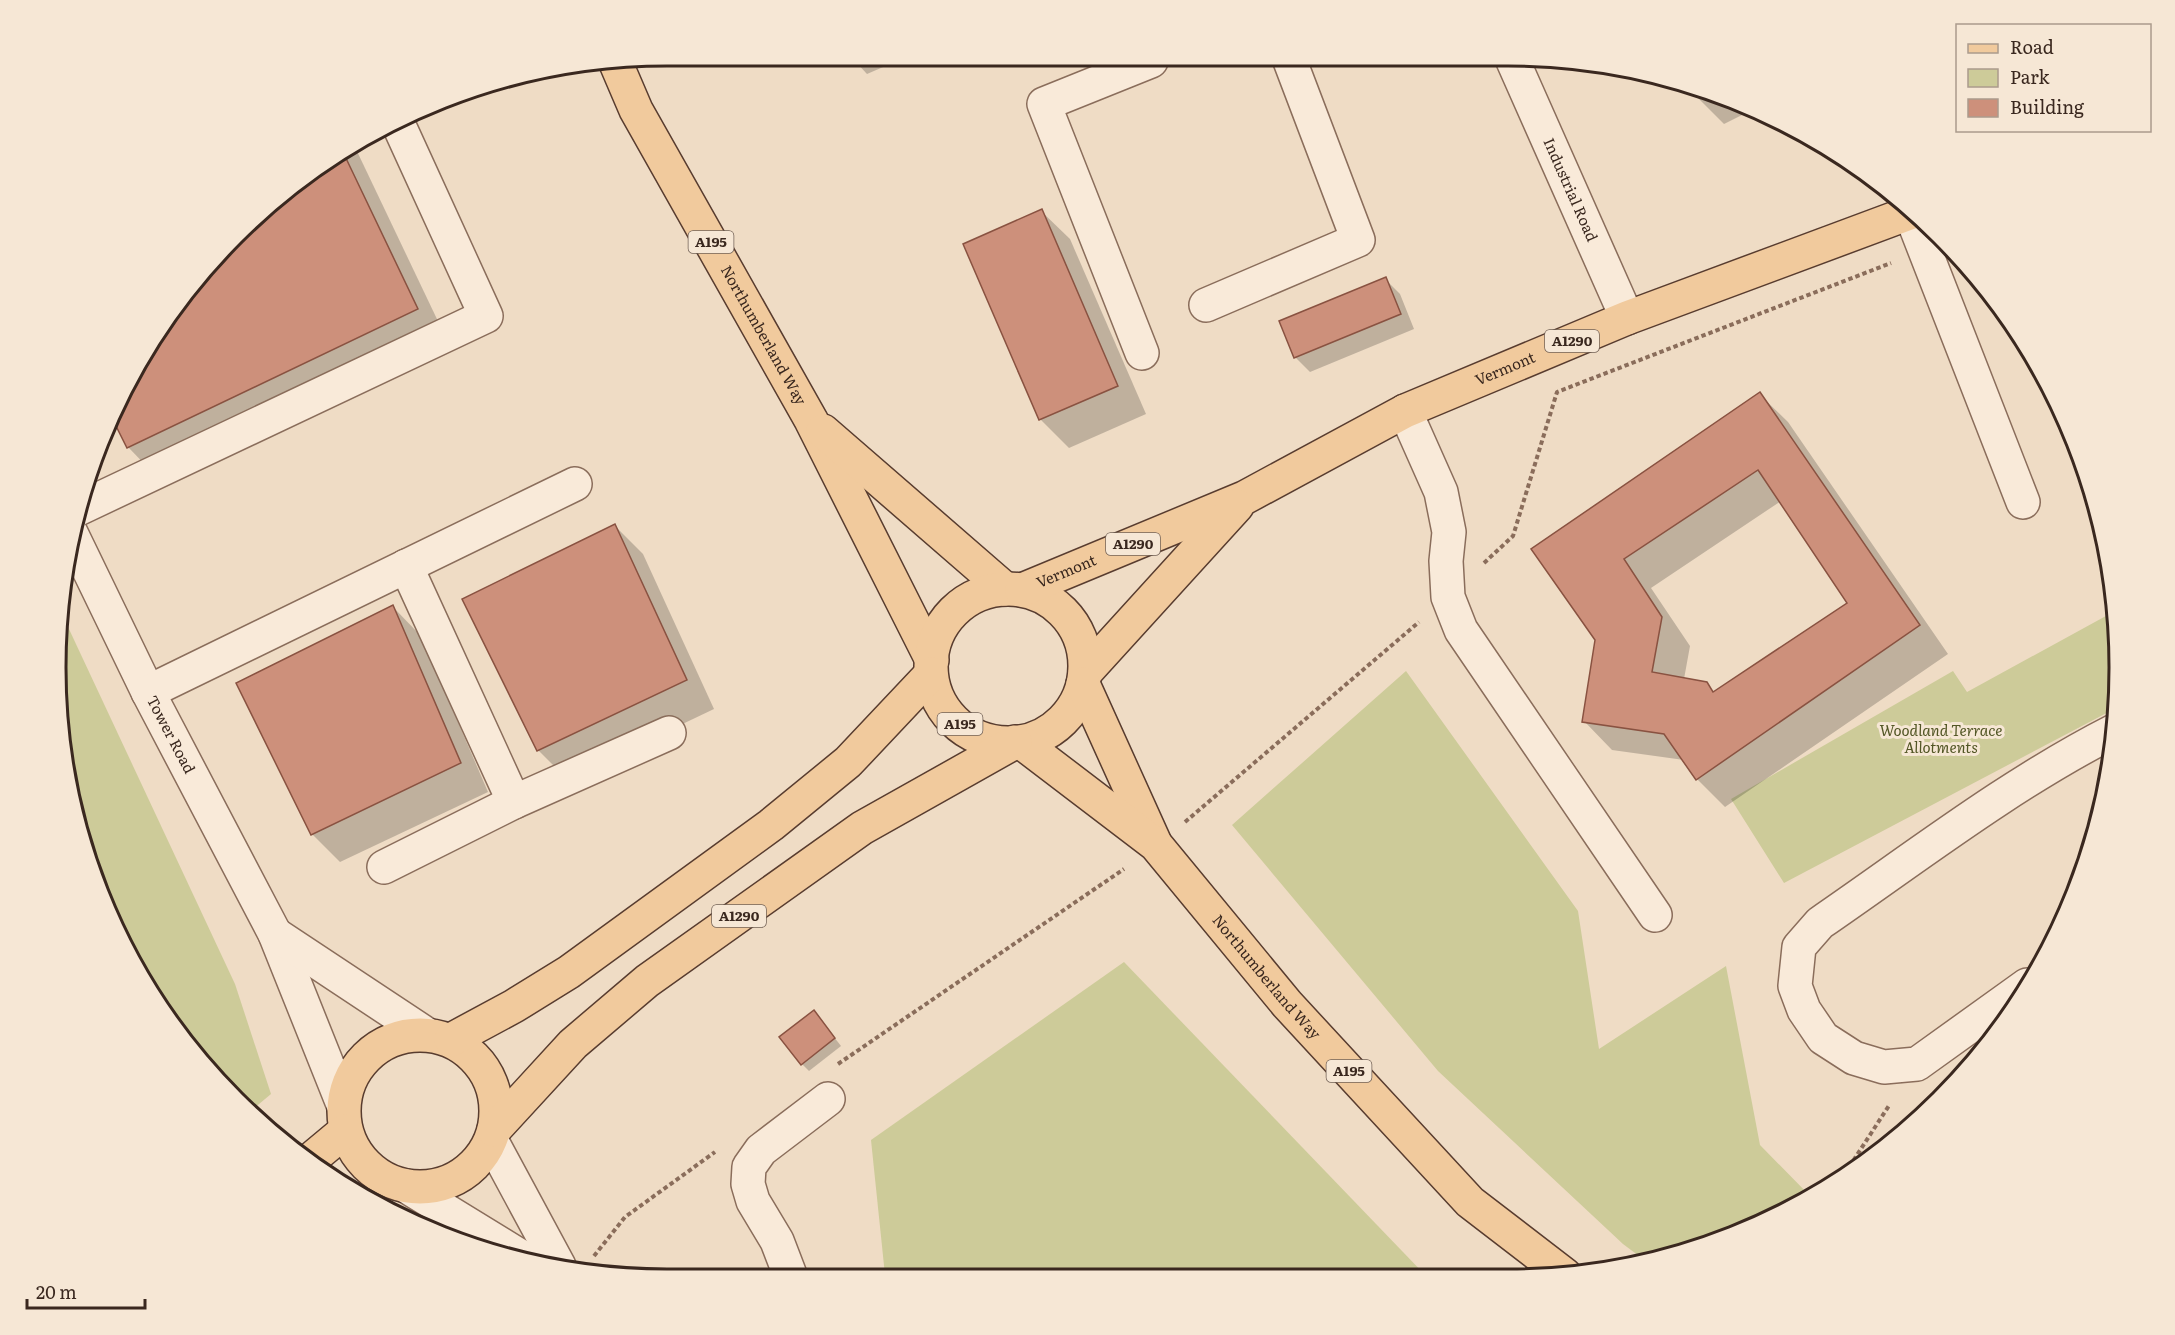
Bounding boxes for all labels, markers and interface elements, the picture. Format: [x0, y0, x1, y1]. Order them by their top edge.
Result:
legend [1956, 24, 2151, 132]
text: Road [2010, 33, 2054, 60]
text: Park [2010, 63, 2051, 90]
text: Building [2010, 93, 2085, 120]
street label: Industrial Road [1538, 134, 1605, 245]
road number: A195 [688, 231, 734, 253]
street label: Northumberland Way [716, 260, 813, 409]
road number: A1290 [1545, 330, 1599, 352]
street label: Vermont [1471, 345, 1538, 390]
road number: A1290 [1106, 533, 1160, 555]
street label: Vermont [1032, 548, 1099, 593]
street label: Tower Road [142, 691, 202, 777]
road number: A195 [938, 713, 982, 735]
park label: Woodland Terrace Allotments [1879, 718, 2003, 758]
road number: A1290 [712, 905, 766, 927]
street label: Northumberland Way [1208, 909, 1327, 1044]
road number: A195 [1326, 1060, 1372, 1082]
scale bar [27, 1272, 146, 1310]
text: 20 m [36, 1278, 77, 1305]

